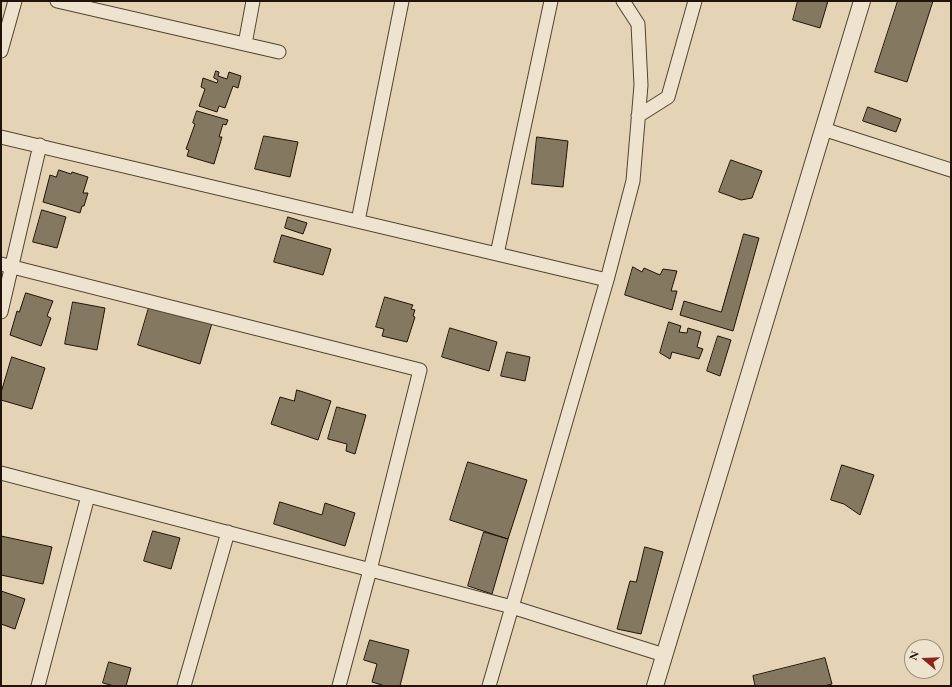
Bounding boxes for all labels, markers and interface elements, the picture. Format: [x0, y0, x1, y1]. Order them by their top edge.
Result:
north arrow [904, 639, 944, 679]
text: N [906, 649, 922, 662]

